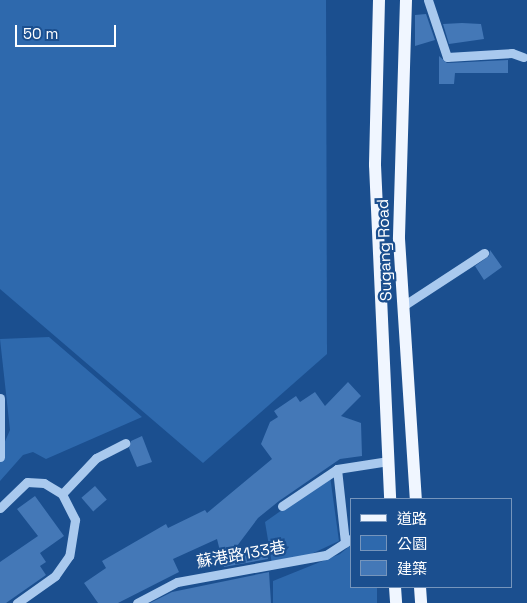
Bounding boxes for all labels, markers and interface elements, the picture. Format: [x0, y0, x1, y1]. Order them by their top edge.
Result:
scale bar [18, 15, 119, 47]
text: 50 m [23, 24, 58, 43]
street label: Sugang Road [374, 198, 396, 302]
legend [350, 498, 512, 588]
text: 道路 [397, 509, 427, 528]
text: 公園 [397, 534, 427, 553]
street label: 蘇港路133巷 [195, 538, 287, 572]
text: 建築 [397, 559, 427, 578]

